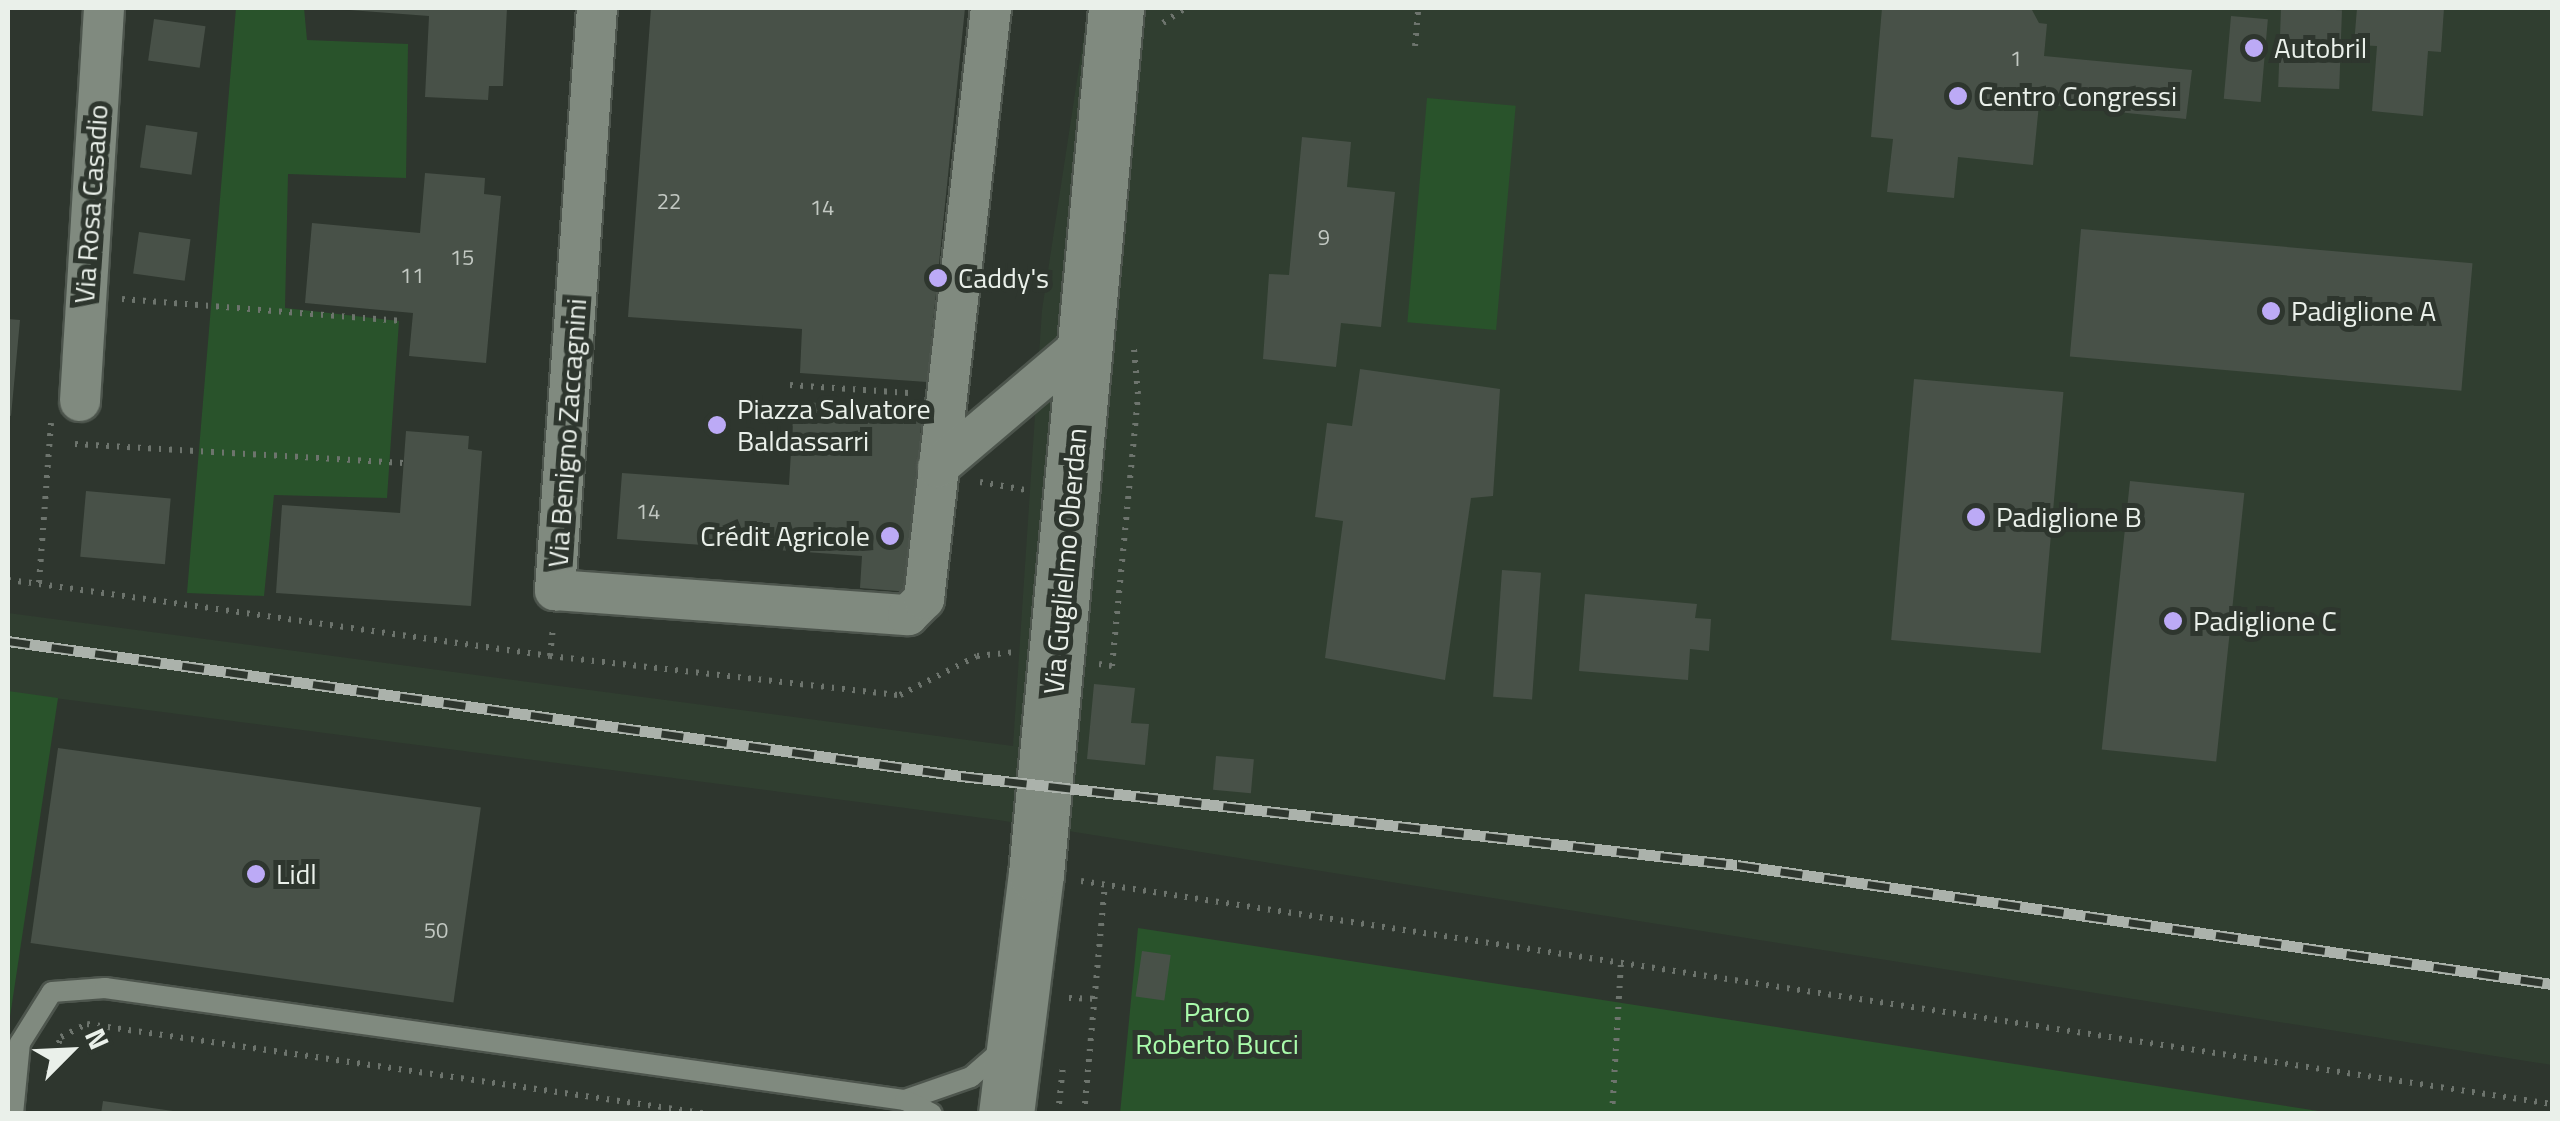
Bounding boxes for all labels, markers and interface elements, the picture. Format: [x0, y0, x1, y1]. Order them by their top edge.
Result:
place label: Autobril [2274, 31, 2367, 65]
marker: Autobril [2243, 37, 2265, 59]
house number: 1 [2010, 46, 2022, 72]
place label: Centro Congressi [1978, 79, 2177, 113]
marker: Centro Congressi [1947, 85, 1969, 107]
street label: Via Rosa Casadio [67, 103, 115, 305]
house number: 22 [657, 189, 681, 215]
house number: 14 [810, 195, 834, 221]
house number: 9 [1318, 225, 1330, 251]
house number: 15 [450, 245, 474, 271]
place label: Caddy's [958, 261, 1049, 295]
house number: 11 [400, 263, 424, 289]
marker: Caddy's [927, 267, 949, 289]
place label: Padiglione A [2291, 294, 2436, 328]
street label: Via Benigno Zaccagnini [541, 297, 593, 569]
marker: Padiglione A [2260, 300, 2282, 322]
place label: Piazza Salvatore Baldassarri [737, 392, 931, 458]
marker: Piazza Salvatore Baldassarri [706, 414, 728, 436]
street label: Via Guglielmo Oberdan [1037, 426, 1093, 696]
house number: 14 [636, 499, 660, 525]
place label: Padiglione B [1996, 500, 2142, 534]
marker: Padiglione B [1965, 506, 1987, 528]
place label: Crédit Agricole [700, 519, 870, 553]
marker: Crédit Agricole [879, 525, 901, 547]
place label: Padiglione C [2193, 604, 2337, 638]
marker: Padiglione C [2162, 610, 2184, 632]
place label: Lidl [276, 857, 317, 891]
marker: Lidl [245, 863, 267, 885]
house number: 50 [424, 918, 448, 944]
park label: Parco Roberto Bucci [1135, 995, 1299, 1061]
north arrow [20, 1001, 120, 1101]
text: N [74, 1021, 121, 1056]

